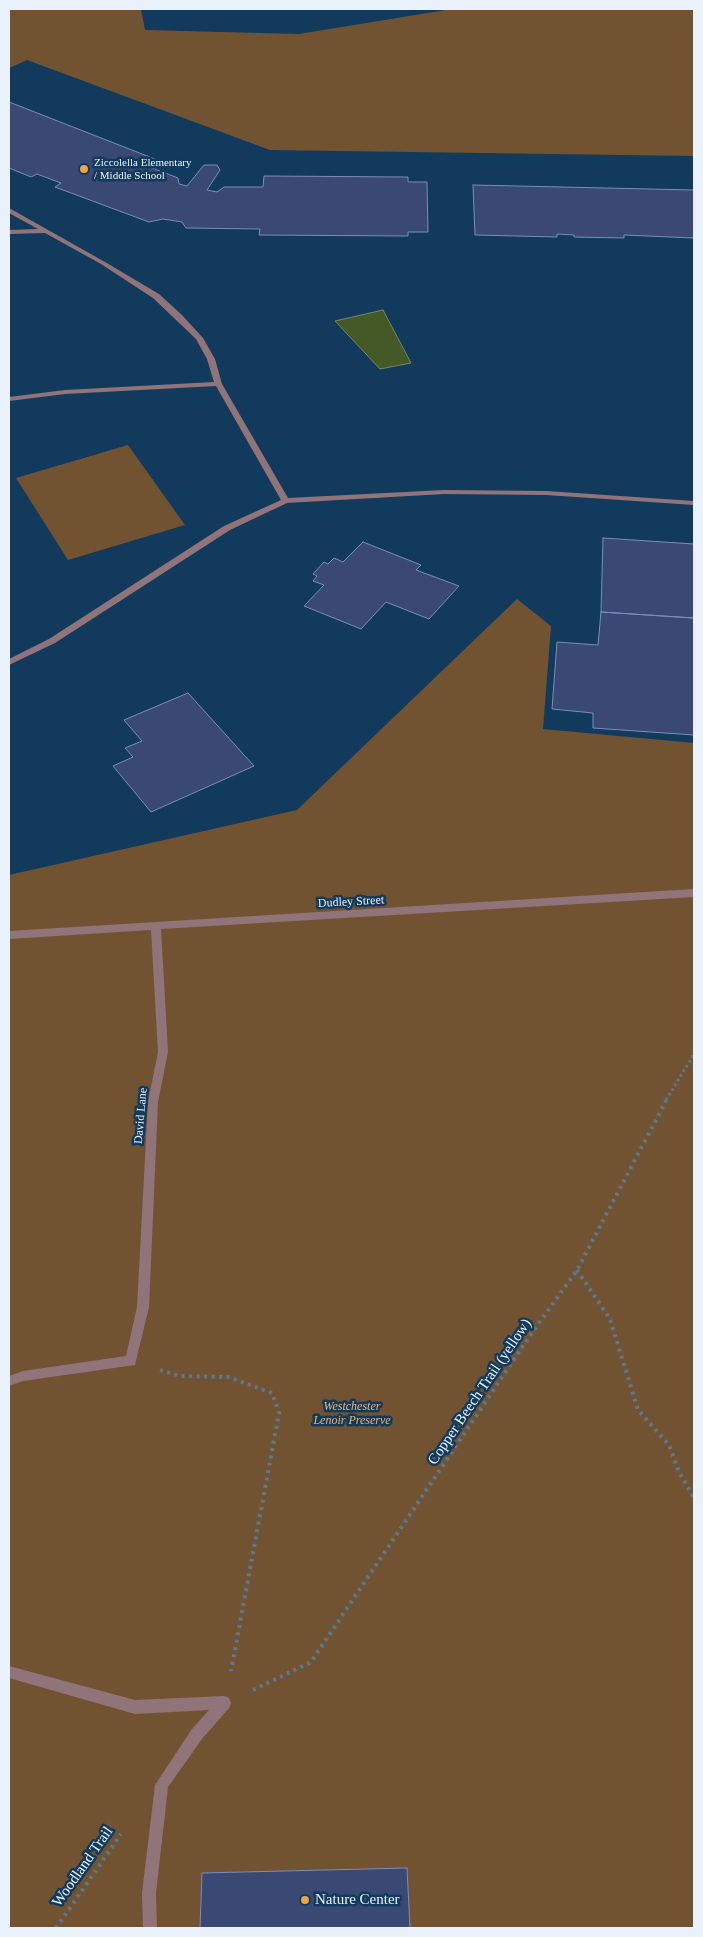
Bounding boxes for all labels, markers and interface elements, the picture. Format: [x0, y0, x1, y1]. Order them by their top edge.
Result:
place label: Ziccolella Elementary / Middle School [94, 156, 191, 182]
marker: Ziccolella Elementary / Middle School [78, 163, 90, 175]
street label: Dudley Street [318, 893, 384, 911]
street label: David Lane [131, 1087, 151, 1145]
street label: Copper Beech Trail (yellow) [424, 1316, 536, 1468]
park label: Westchester Lenoir Preserve [313, 1400, 391, 1428]
street label: Woodland Trail [49, 1823, 117, 1911]
place label: Nature Center [315, 1891, 400, 1909]
marker: Nature Center [299, 1894, 311, 1906]

